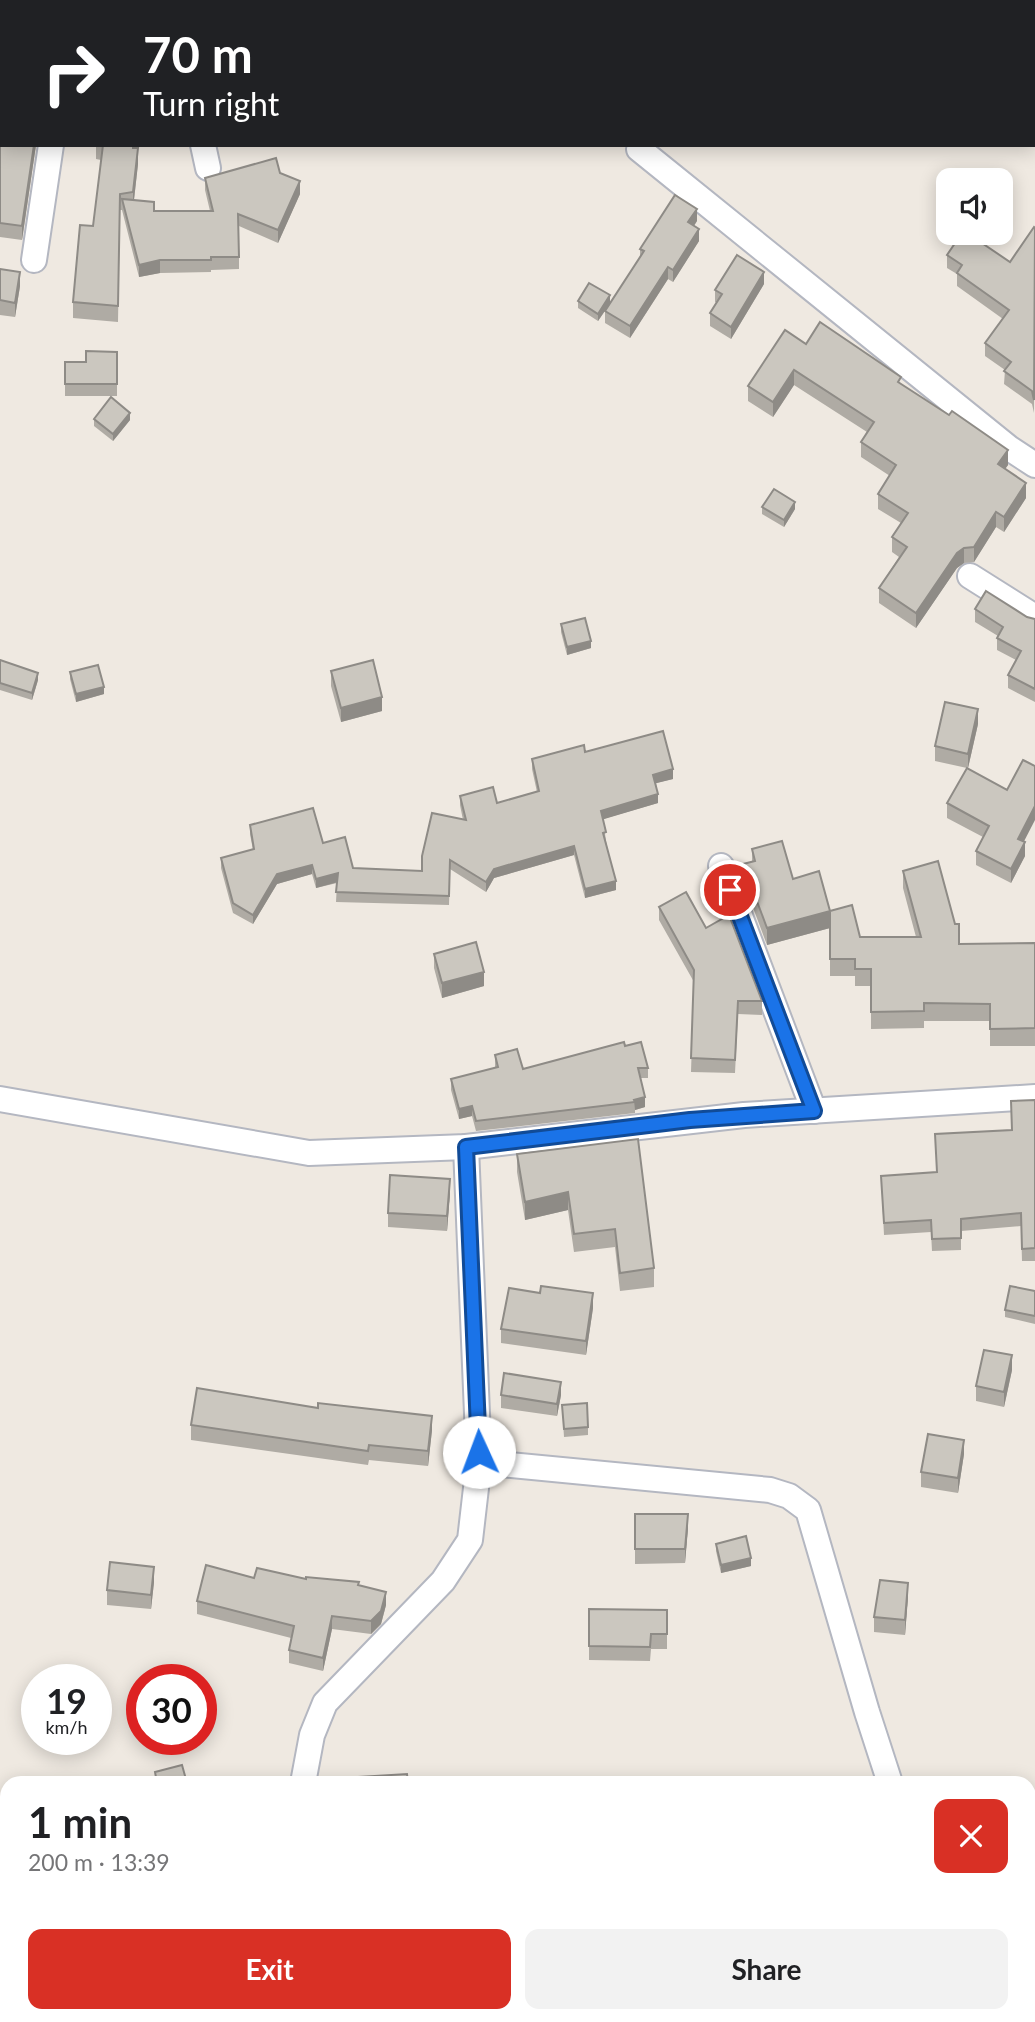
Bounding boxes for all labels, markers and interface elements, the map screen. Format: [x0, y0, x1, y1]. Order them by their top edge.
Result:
text: 70 m [143, 25, 253, 83]
icon: right [28, 28, 119, 119]
text: Turn right [143, 84, 279, 123]
map controls [936, 168, 1013, 245]
button: sound [936, 168, 1013, 245]
pin [700, 860, 760, 920]
icon: arrive [711, 871, 749, 909]
position arrow [442, 1415, 516, 1489]
speed limit sign: 30 [126, 1664, 217, 1755]
text: 19 [46, 1679, 87, 1721]
text: km/h [45, 1716, 88, 1738]
text: 1 min [28, 1797, 132, 1847]
button: close [934, 1799, 1008, 1873]
text: 200 m · 13:39 [28, 1848, 170, 1876]
button: Exit [28, 1929, 511, 2009]
button: Share [525, 1929, 1008, 2009]

